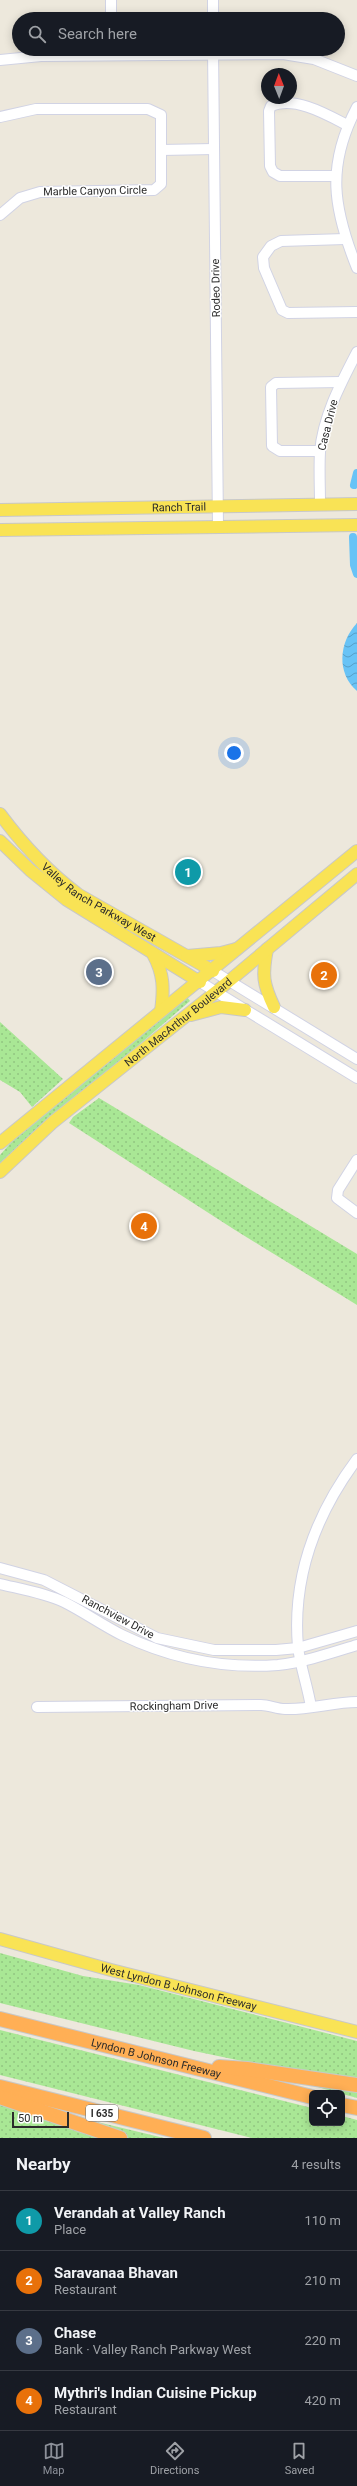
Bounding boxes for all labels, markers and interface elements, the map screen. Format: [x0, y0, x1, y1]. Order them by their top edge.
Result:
search box [12, 12, 345, 56]
icon: search [26, 23, 48, 45]
text: Search here [58, 25, 137, 43]
north arrow [261, 68, 297, 104]
street label: Marble Canyon Circle [43, 184, 147, 198]
street label: Rodeo Drive [209, 258, 223, 318]
street label: Casa Drive [315, 398, 341, 452]
street label: Ranch Trail [152, 500, 206, 514]
your location [224, 743, 244, 763]
pin: 1 [175, 857, 201, 887]
street label: Valley Ranch Parkway West [39, 860, 159, 944]
pin: 3 [86, 957, 112, 987]
pin: 2 [311, 960, 337, 990]
street label: North MacArthur Boulevard [122, 975, 235, 1069]
pin: 4 [131, 1211, 157, 1241]
street label: Ranchview Drive [80, 1592, 157, 1642]
street label: Rockingham Drive [130, 1699, 218, 1713]
street label: West Lyndon B Johnson Freeway [99, 1961, 259, 2013]
street label: Lyndon B Johnson Freeway [90, 2036, 223, 2081]
map controls [309, 2090, 345, 2126]
button: locate [309, 2090, 345, 2126]
road number: I 635 [86, 2105, 118, 2121]
scale bar [12, 2110, 69, 2129]
text: 50 m [18, 2112, 43, 2125]
text: Nearby [16, 2154, 71, 2174]
text: 4 results [291, 2157, 341, 2172]
text: Verandah at Valley Ranch [54, 2204, 226, 2222]
text: 1 [25, 2213, 33, 2228]
text: 110 m [304, 2213, 341, 2228]
text: Place [54, 2222, 86, 2237]
text: Saravanaa Bhavan [54, 2264, 178, 2282]
text: 2 [25, 2273, 33, 2288]
text: 210 m [304, 2273, 341, 2288]
text: Restaurant [54, 2282, 117, 2297]
text: Chase [54, 2324, 96, 2342]
text: 3 [25, 2333, 33, 2348]
text: 220 m [304, 2333, 341, 2348]
text: Bank · Valley Ranch Parkway West [54, 2342, 251, 2357]
text: Mythri's Indian Cuisine Pickup [54, 2384, 257, 2402]
text: 4 [25, 2393, 33, 2408]
text: 420 m [304, 2393, 341, 2408]
text: Restaurant [54, 2402, 117, 2417]
tab: Map [43, 2440, 65, 2477]
tab: Directions [150, 2440, 199, 2477]
tab: Saved [285, 2440, 314, 2477]

